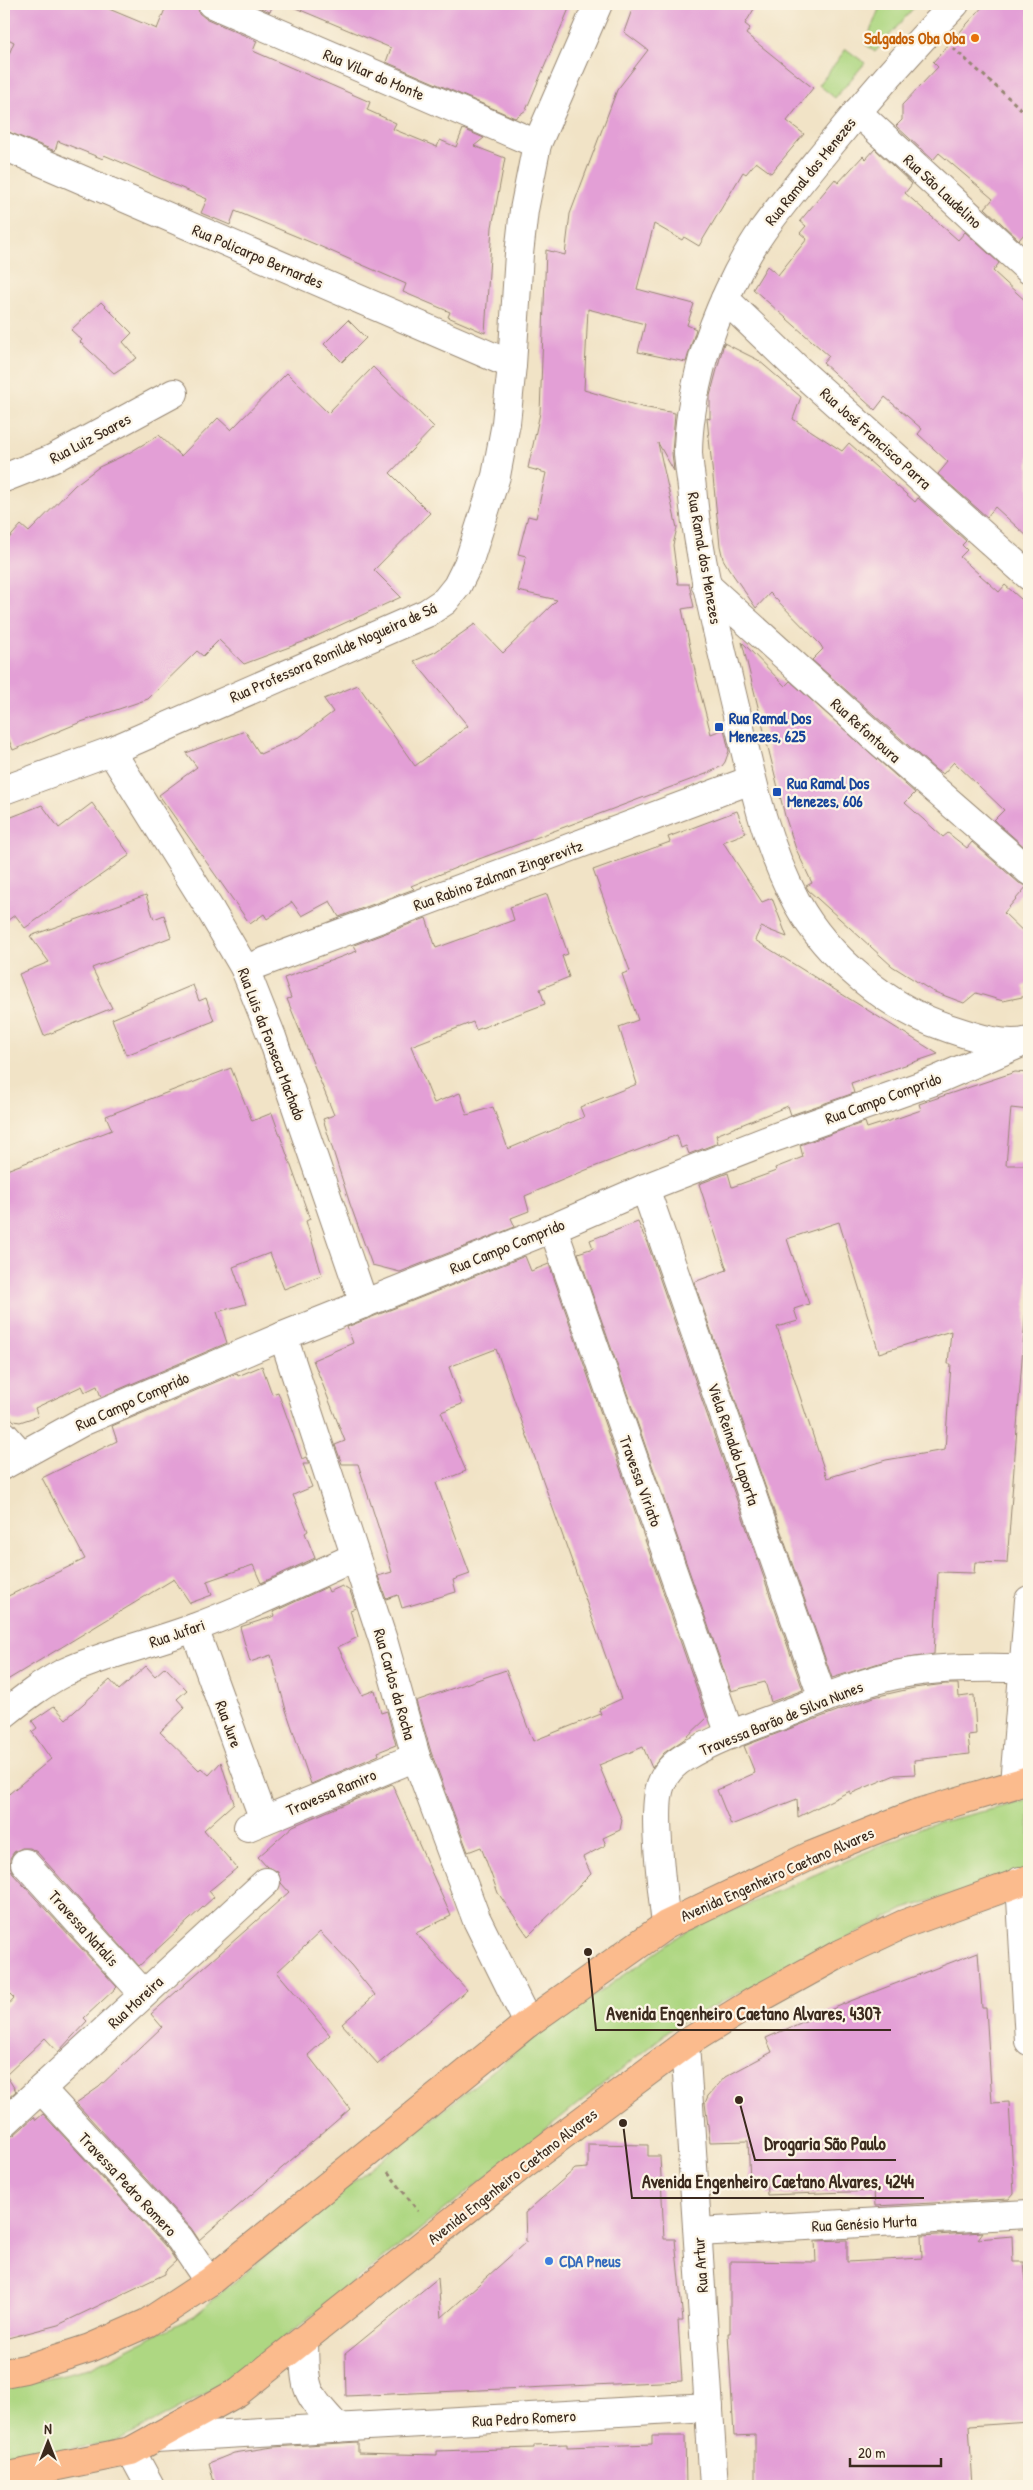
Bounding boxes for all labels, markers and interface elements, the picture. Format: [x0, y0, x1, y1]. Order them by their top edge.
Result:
place label: Salgados Oba Oba [864, 27, 966, 50]
marker: Salgados Oba Oba [969, 32, 981, 44]
street label: Rua Vilar do Monte [320, 43, 429, 105]
street label: Rua Ramal dos Menezes [759, 112, 861, 230]
street label: Rua São Laudelino [899, 149, 988, 234]
street label: Rua Policarpo Bernardes [189, 218, 327, 294]
street label: Rua José Francisco Parra [816, 382, 936, 494]
street label: Rua Luiz Soares [46, 407, 134, 469]
street label: Rua Ramal dos Menezes [683, 490, 727, 626]
street label: Rua Professora Romilde Nogueira de Sá [226, 596, 440, 708]
street label: Rua Refontoura [826, 693, 906, 767]
place label: Rua Ramal Dos Menezes, 625 [729, 707, 812, 747]
marker: Rua Ramal Dos Menezes, 625 [713, 721, 725, 733]
place label: Rua Ramal Dos Menezes, 606 [787, 772, 870, 812]
marker: Rua Ramal Dos Menezes, 606 [771, 786, 783, 798]
street label: Rua Rabino Zalman Zingerevitz [410, 834, 586, 916]
street label: Rua Luis da Fonseca Machado [233, 965, 311, 1124]
street label: Rua Campo Comprido [822, 1067, 945, 1129]
street label: Rua Campo Comprido [446, 1213, 568, 1279]
street label: Rua Campo Comprido [72, 1366, 193, 1436]
street label: Viela Reinaldo Laporta [703, 1380, 765, 1508]
street label: Travessa Viriato [614, 1432, 668, 1530]
street label: Rua Jufari [146, 1613, 208, 1653]
street label: Rua Carlos da Rocha [369, 1626, 421, 1742]
street label: Travessa Barão de Silva Nunes [696, 1675, 866, 1761]
street label: Rua Jure [210, 1697, 248, 1751]
street label: Travessa Ramiro [283, 1763, 380, 1821]
street label: Avenida Engenheiro Caetano Alvares [677, 1821, 877, 1927]
street label: Travessa Natalis [44, 1885, 124, 1971]
street label: Rua Moreira [103, 1971, 167, 2033]
callout: Avenida Engenheiro Caetano Alvares, 4307 [596, 1997, 891, 2030]
text: Avenida Engenheiro Caetano Alvares, 4307 [606, 2001, 882, 2027]
street label: Avenida Engenheiro Caetano Alvares [423, 2103, 601, 2249]
street label: Travessa Pedro Romero [74, 2127, 182, 2241]
callout: Drogaria São Paulo [755, 2127, 896, 2160]
text: Drogaria São Paulo [764, 2131, 887, 2157]
callout: Avenida Engenheiro Caetano Alvares, 4244 [632, 2165, 924, 2198]
text: Avenida Engenheiro Caetano Alvares, 4244 [642, 2169, 914, 2195]
street label: Rua Genésio Murta [811, 2209, 917, 2237]
street label: Rua Artur [687, 2236, 713, 2294]
place label: CDA Pneus [559, 2250, 622, 2272]
marker: CDA Pneus [543, 2255, 555, 2267]
street label: Rua Pedro Romero [472, 2404, 577, 2432]
north arrow [22, 2418, 72, 2468]
text: N [44, 2419, 52, 2438]
scale bar [850, 2435, 942, 2467]
text: 20 m [858, 2442, 885, 2463]

